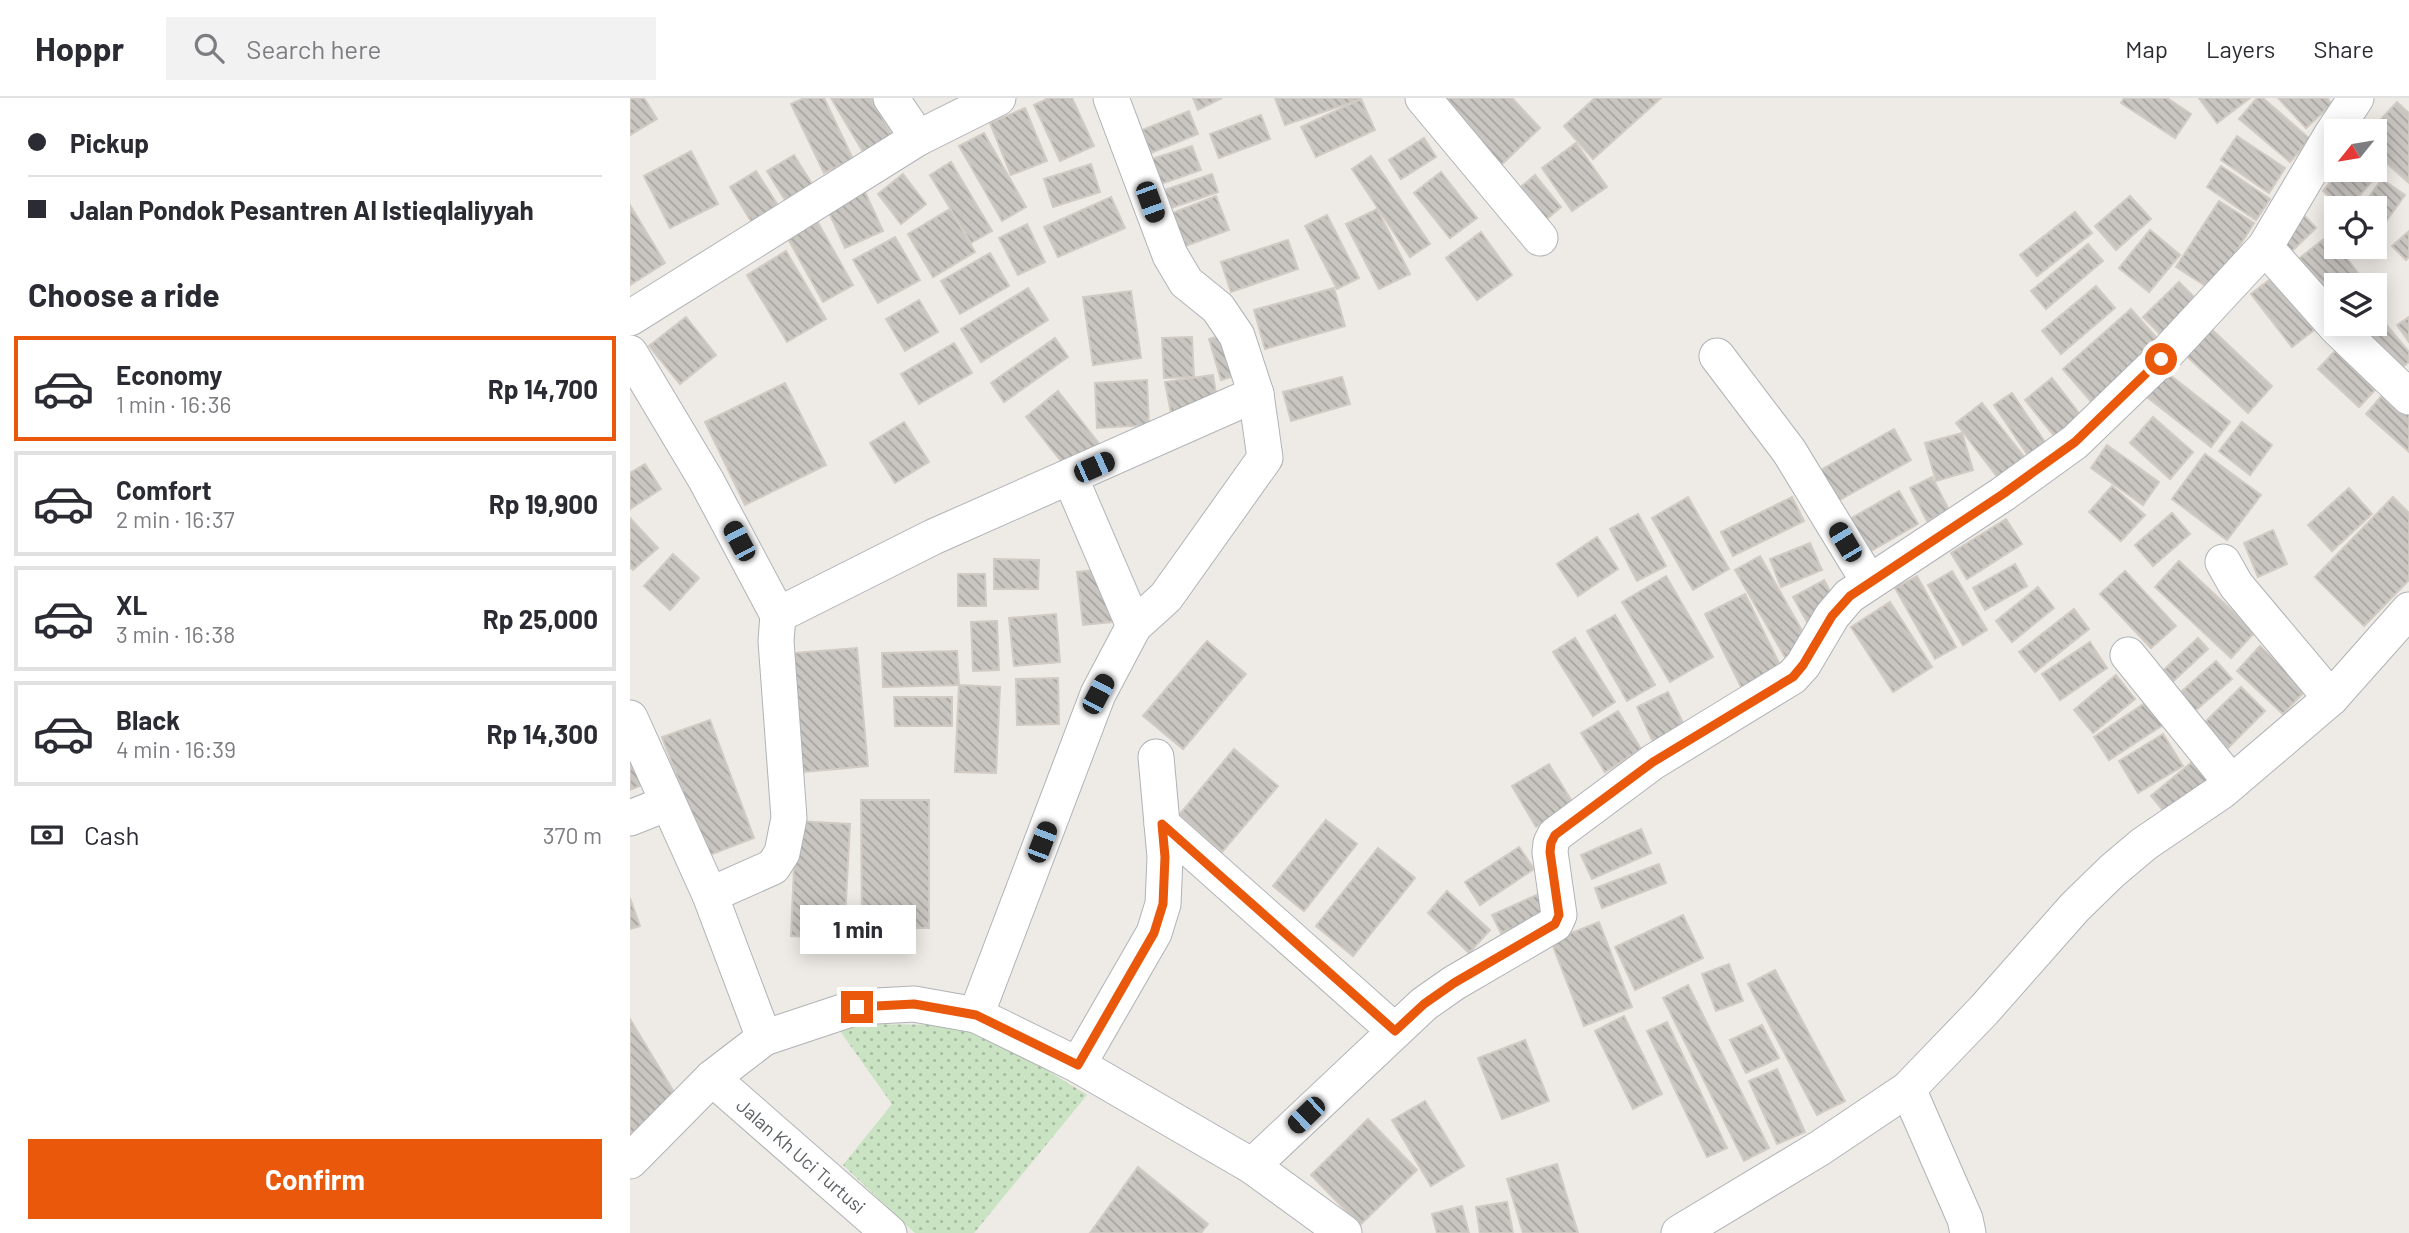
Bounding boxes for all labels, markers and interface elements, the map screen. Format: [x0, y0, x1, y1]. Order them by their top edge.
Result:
search box [166, 17, 656, 80]
text: Hoppr [35, 28, 124, 68]
icon: search [190, 29, 228, 67]
text: Search here [246, 33, 381, 64]
text: Map [2125, 34, 2168, 63]
text: Layers [2206, 34, 2275, 63]
text: Share [2313, 34, 2374, 63]
north arrow [2324, 119, 2387, 182]
map controls [2324, 119, 2387, 336]
text: Pickup [70, 127, 149, 158]
car [1133, 179, 1168, 225]
text: Jalan Pondok Pesantren Al Istieqlaliyyah [70, 194, 534, 225]
button: locate [2324, 196, 2387, 259]
button: layers [2324, 273, 2387, 336]
text: Choose a ride [28, 275, 220, 313]
route start [2145, 343, 2177, 375]
icon: car [32, 357, 95, 420]
text: Economy [116, 359, 222, 390]
text: Rp 14,700 [488, 373, 598, 404]
text: 1 min · 16:36 [116, 390, 231, 418]
car [1071, 449, 1118, 485]
icon: car [32, 472, 95, 535]
text: Comfort [116, 474, 212, 505]
text: Rp 19,900 [489, 488, 598, 519]
text: 2 min · 16:37 [116, 505, 235, 533]
car [720, 518, 759, 564]
car [1826, 519, 1865, 565]
icon: car [32, 587, 95, 650]
text: XL [116, 589, 147, 620]
text: Rp 25,000 [483, 603, 598, 634]
text: 3 min · 16:38 [116, 620, 235, 648]
car [1079, 671, 1118, 717]
icon: car [32, 702, 95, 765]
text: Black [116, 704, 180, 735]
text: Rp 14,300 [487, 718, 598, 749]
text: 4 min · 16:39 [116, 735, 236, 763]
icon: cash [28, 816, 66, 854]
text: Cash [84, 819, 139, 850]
car [1025, 819, 1060, 865]
text: 370 m [543, 821, 602, 849]
callout: 1 min [799, 906, 915, 954]
text: 1 min [833, 915, 883, 943]
route end [841, 991, 873, 1023]
street label: Jalan Kh Uci Turtusi [732, 1093, 871, 1218]
car [1284, 1093, 1329, 1137]
button: Confirm [28, 1139, 602, 1219]

